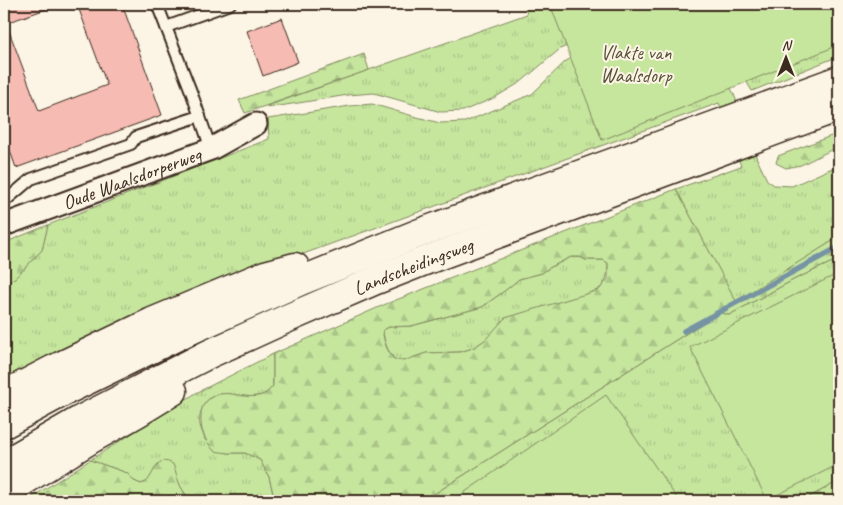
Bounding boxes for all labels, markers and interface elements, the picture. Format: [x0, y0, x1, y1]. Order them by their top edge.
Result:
north arrow [760, 32, 810, 82]
text: N [782, 37, 793, 54]
park label: Vlakte van Waalsdorp [600, 40, 673, 88]
street label: Oude Waalsdorperweg [59, 141, 206, 215]
street label: Landscheidingsweg [350, 231, 478, 301]

